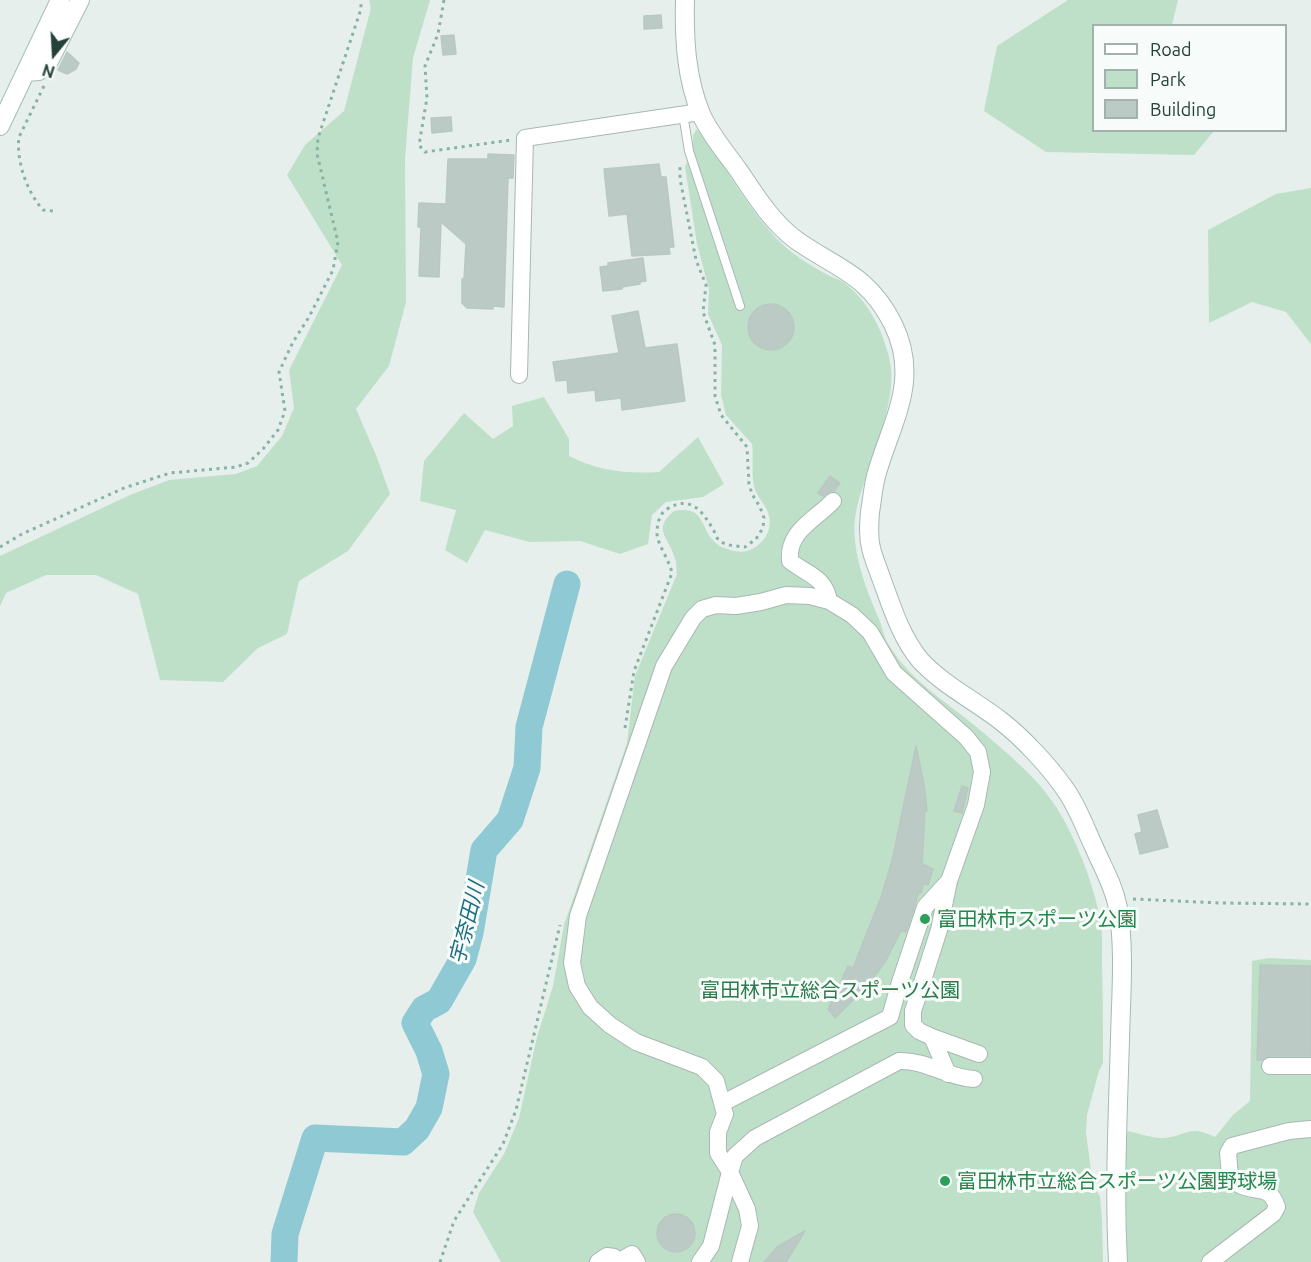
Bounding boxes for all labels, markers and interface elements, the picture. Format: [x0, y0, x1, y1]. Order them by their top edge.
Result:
north arrow [24, 24, 84, 84]
legend [1092, 24, 1287, 132]
text: Road [1150, 39, 1192, 59]
text: N [40, 61, 57, 82]
text: Park [1150, 69, 1186, 89]
text: Building [1150, 99, 1216, 119]
water label: 宇奈田川 [445, 879, 489, 967]
place label: 富田林市スポーツ公園 [937, 907, 1137, 931]
marker: 富田林市スポーツ公園 [918, 912, 932, 926]
park label: 富田林市立総合スポーツ公園 [700, 978, 960, 1002]
place label: 富田林市立総合スポーツ公園野球場 [957, 1169, 1277, 1193]
marker: 富田林市立総合スポーツ公園野球場 [938, 1174, 952, 1188]

